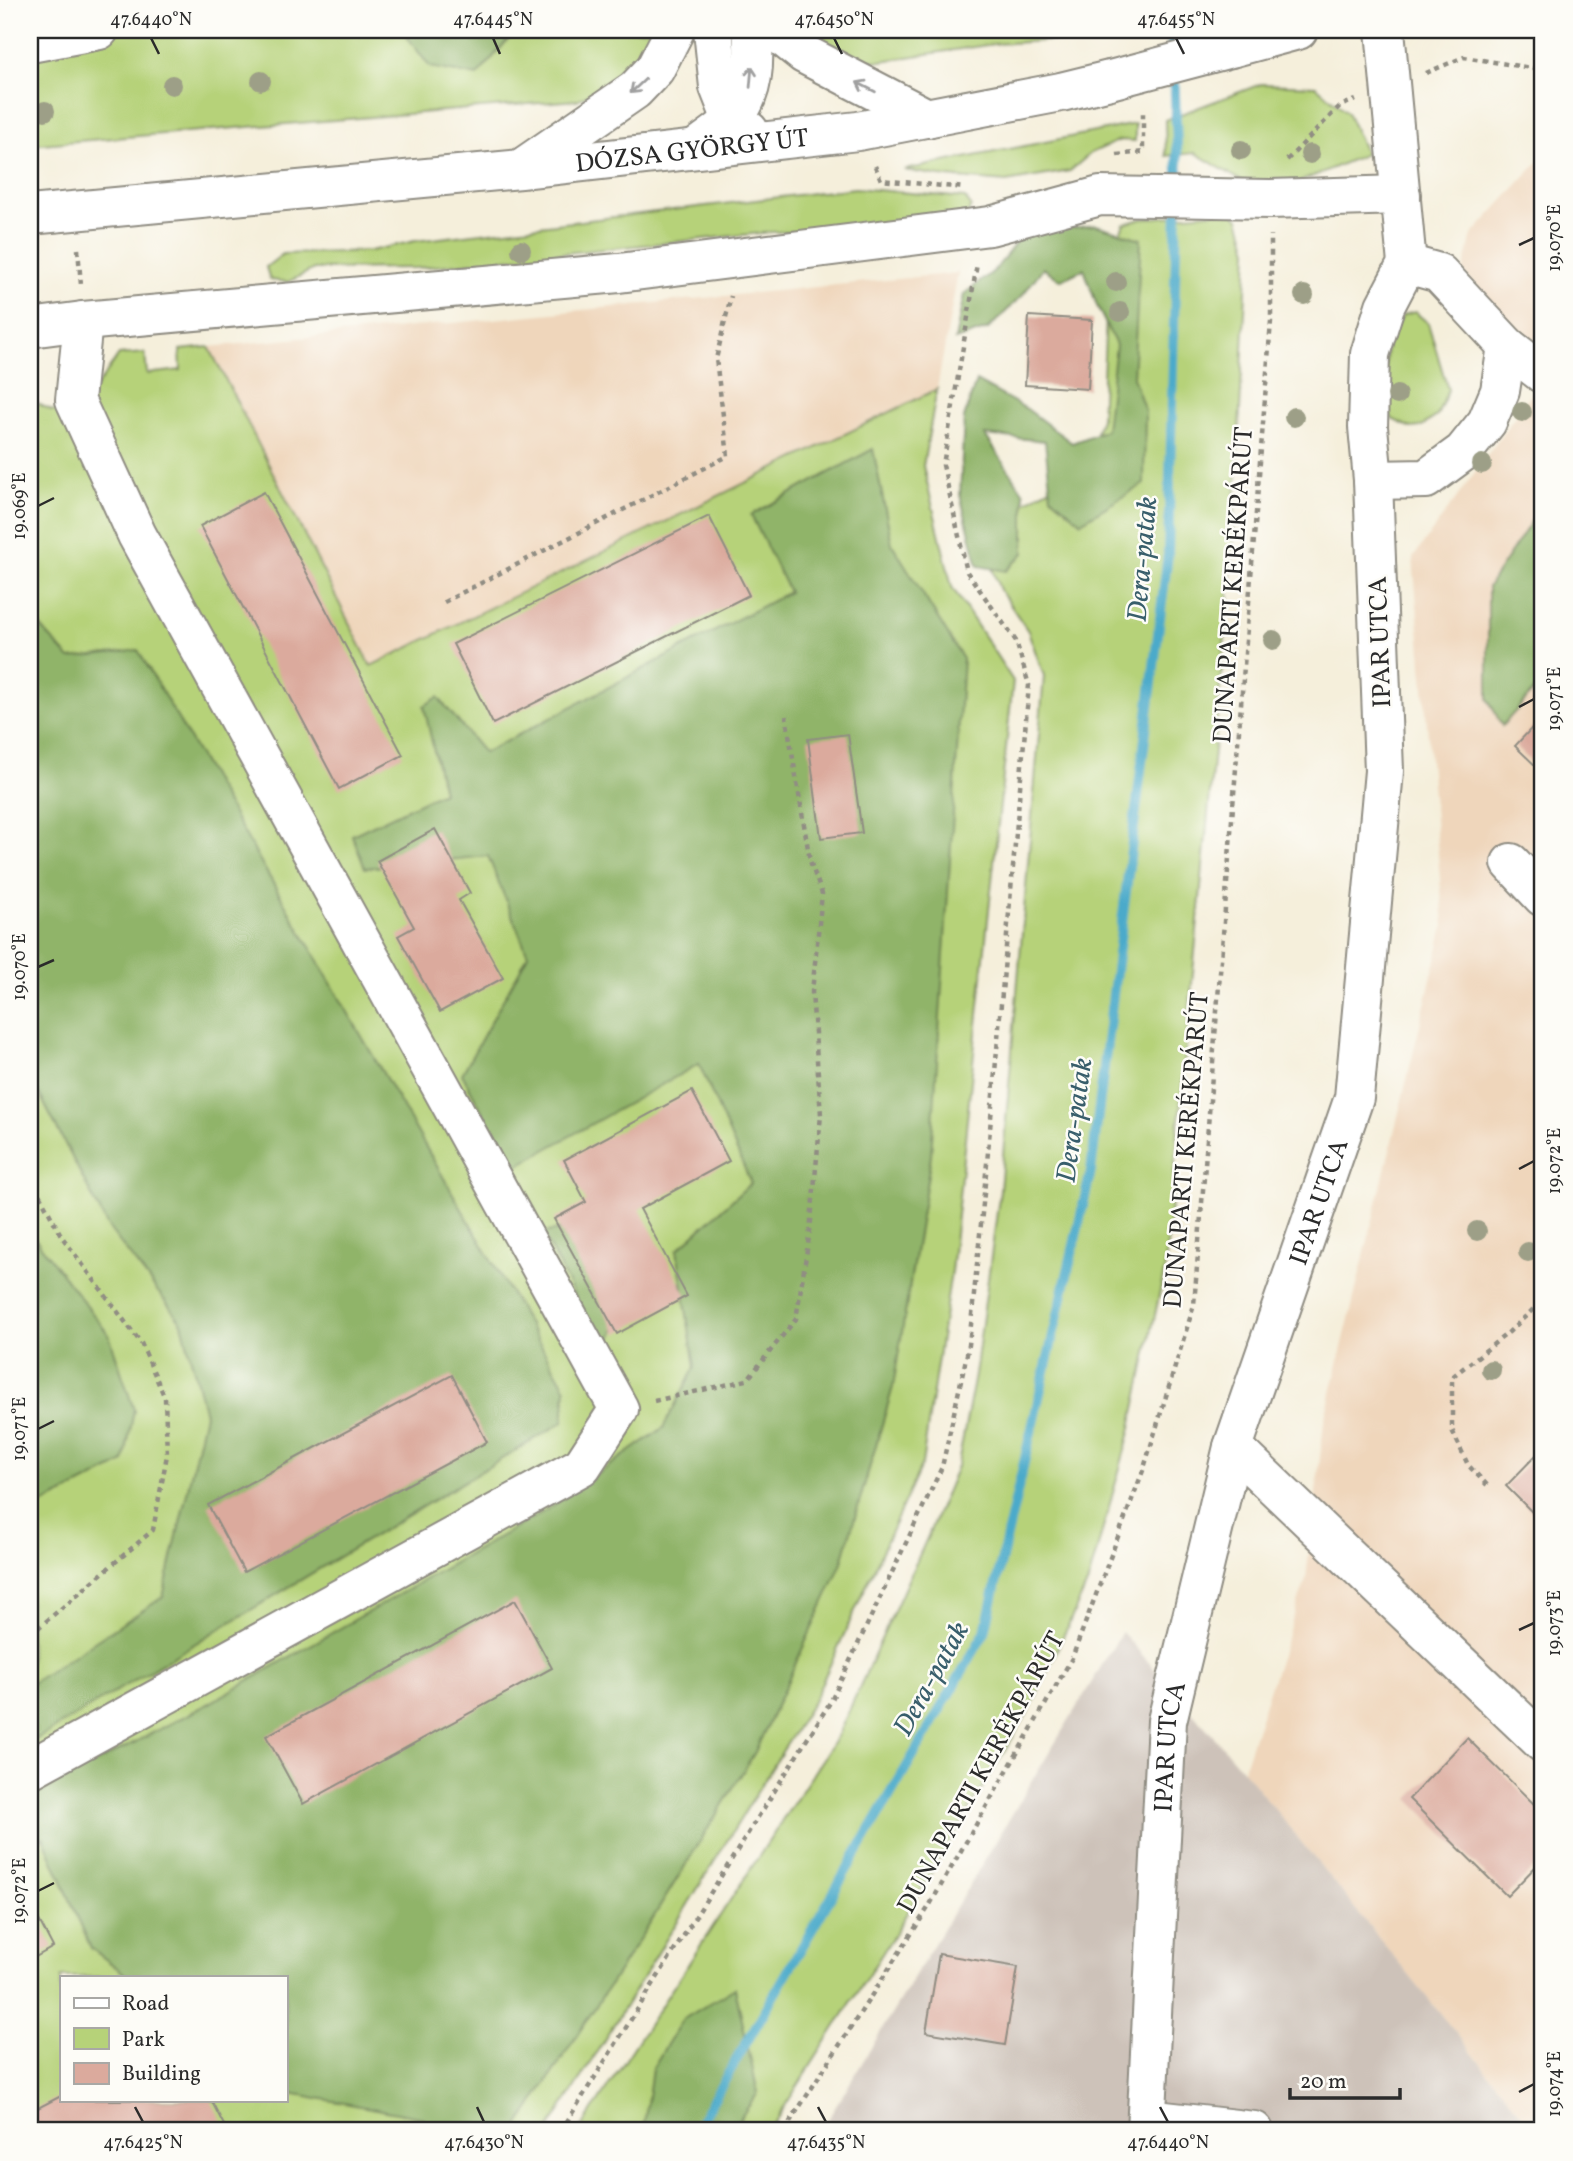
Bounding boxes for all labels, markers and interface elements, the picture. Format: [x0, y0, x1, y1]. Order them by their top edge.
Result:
text: 47.6440°N [110, 8, 192, 33]
text: 47.6445°N [453, 8, 533, 33]
text: 47.6450°N [794, 8, 874, 33]
text: 47.6455°N [1137, 8, 1215, 33]
one-way arrow [745, 66, 758, 89]
one-way arrow [629, 78, 647, 94]
one-way arrow [857, 80, 877, 94]
street label: DÓZSA GYÖRGY ÚT [573, 121, 811, 183]
text: 19.070°E [1543, 204, 1568, 272]
street label: DUNAPARTI KERÉKPÁRÚT [1205, 425, 1263, 745]
text: 19.069°E [8, 472, 33, 540]
water label: Dera-patak [1119, 495, 1168, 624]
street label: IPAR UTCA [1361, 576, 1401, 708]
text: 19.071°E [1543, 666, 1568, 731]
text: 19.070°E [8, 933, 33, 1001]
street label: DUNAPARTI KERÉKPÁRÚT [1155, 990, 1219, 1310]
water label: Dera-patak [1047, 1055, 1104, 1185]
text: 19.072°E [1543, 1128, 1568, 1194]
street label: IPAR UTCA [1281, 1134, 1359, 1270]
text: 19.071°E [8, 1396, 33, 1461]
text: 19.073°E [1543, 1590, 1568, 1656]
water label: Dera-patak [885, 1615, 980, 1744]
street label: DUNAPARTI KERÉKPÁRÚT [889, 1625, 1074, 1921]
street label: IPAR UTCA [1146, 1678, 1196, 1813]
text: 19.072°E [8, 1858, 33, 1924]
legend [60, 1976, 287, 2102]
text: Road [122, 1990, 169, 2019]
text: Park [122, 2026, 165, 2055]
text: 19.074°E [1543, 2051, 1568, 2117]
scale bar [1290, 2056, 1400, 2100]
text: Building [122, 2060, 201, 2089]
text: 20 m [1300, 2068, 1346, 2097]
text: 47.6425°N [103, 2131, 183, 2156]
text: 47.6430°N [444, 2131, 524, 2156]
text: 47.6435°N [787, 2131, 865, 2156]
text: 47.6440°N [1127, 2131, 1209, 2156]

